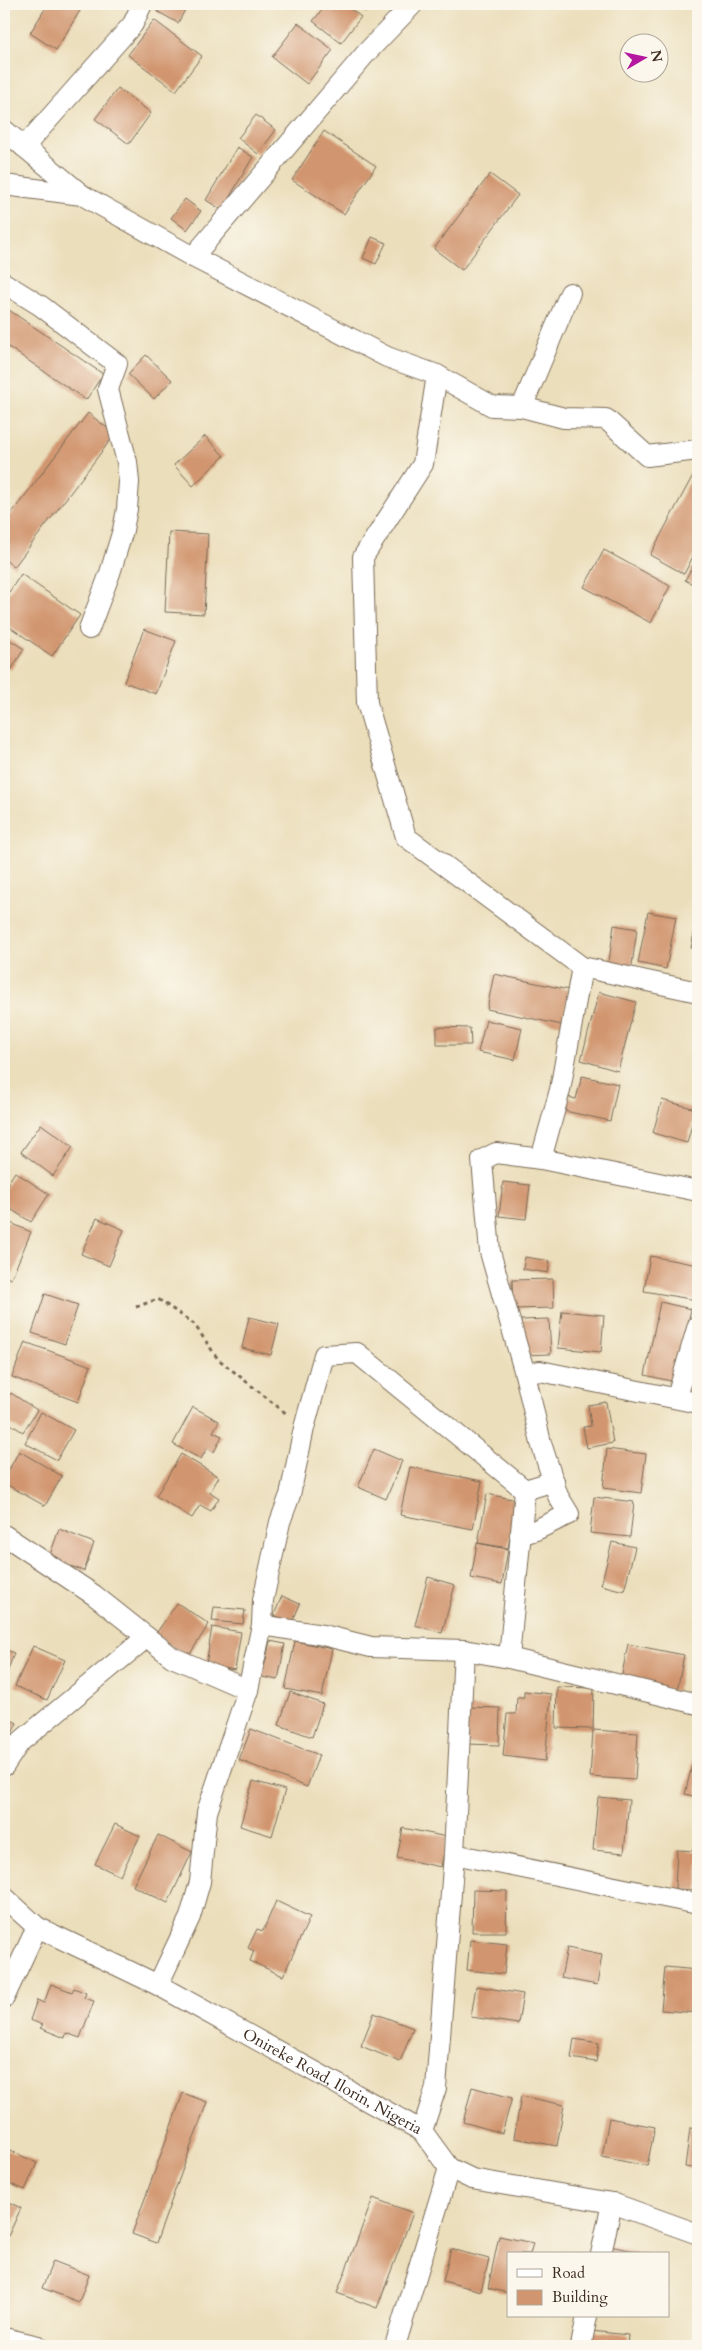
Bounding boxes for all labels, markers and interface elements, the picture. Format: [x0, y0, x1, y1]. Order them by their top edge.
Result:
north arrow [620, 32, 670, 82]
text: N [646, 49, 667, 64]
street label: Onireke Road, Ilorin, Nigeria [239, 2023, 426, 2140]
legend [507, 2252, 670, 2318]
text: Road [552, 2263, 585, 2283]
text: Building [552, 2287, 608, 2307]

